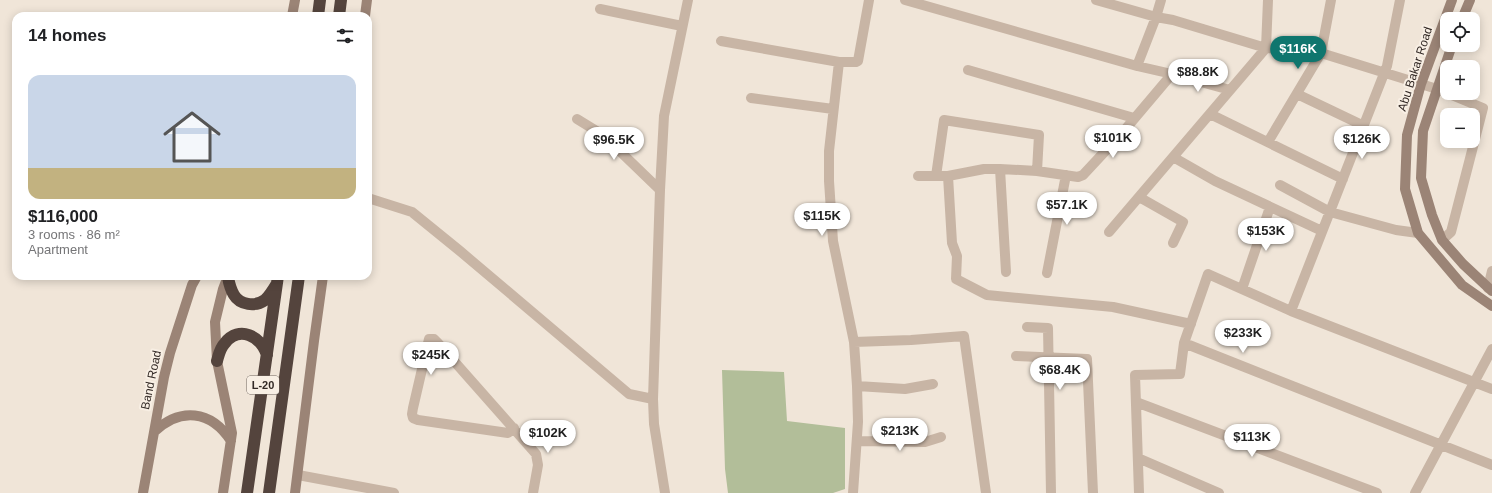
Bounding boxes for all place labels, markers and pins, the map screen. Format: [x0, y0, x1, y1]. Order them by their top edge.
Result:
pin: $116K [1270, 36, 1326, 70]
pin: $88.8K [1165, 59, 1231, 93]
pin: $101K [1085, 125, 1141, 159]
pin: $126K [1334, 126, 1390, 160]
pin: $96.5K [581, 127, 647, 161]
pin: $57.1K [1034, 192, 1100, 226]
pin: $115K [794, 203, 850, 237]
pin: $153K [1238, 218, 1294, 252]
pin: $233K [1215, 320, 1271, 354]
pin: $245K [403, 342, 459, 376]
pin: $68.4K [1027, 357, 1093, 391]
pin: $213K [872, 418, 928, 452]
pin: $102K [520, 420, 576, 454]
pin: $113K [1224, 424, 1280, 458]

